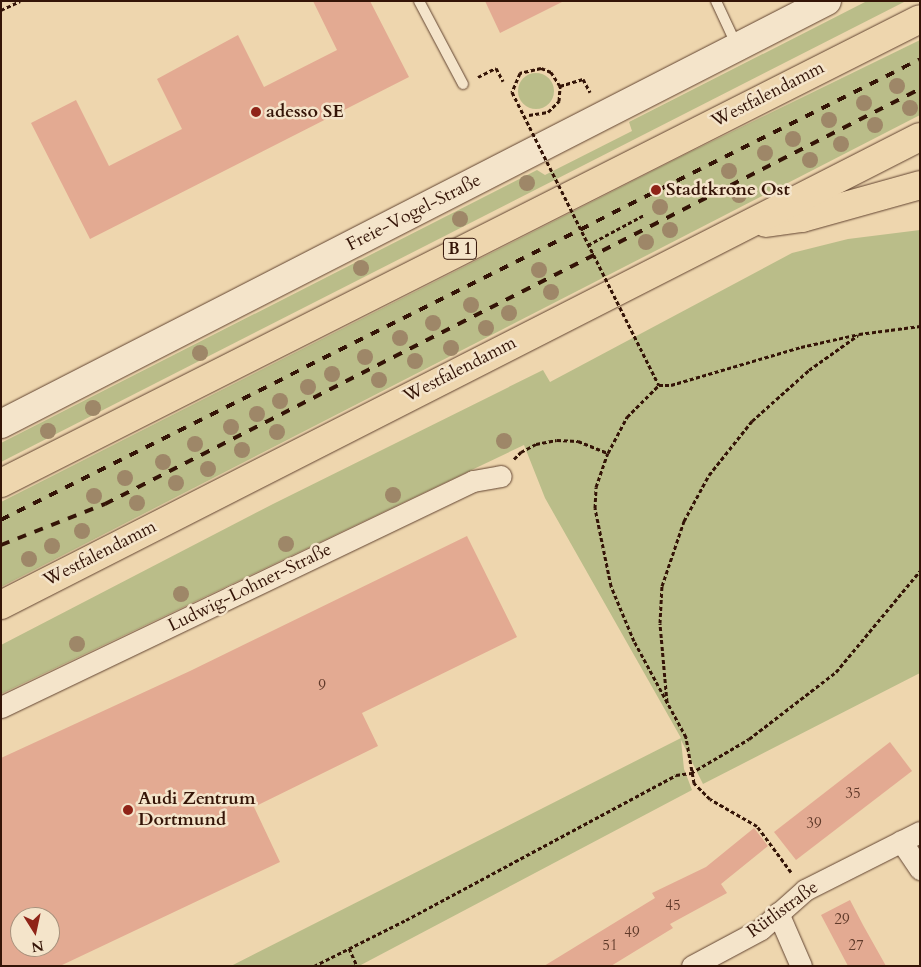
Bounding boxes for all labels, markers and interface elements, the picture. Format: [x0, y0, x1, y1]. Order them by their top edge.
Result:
street label: Westfalendamm [708, 57, 828, 133]
place label: adesso SE [266, 101, 344, 123]
marker: adesso SE [250, 106, 262, 118]
street label: Freie-Vogel-Straße [343, 170, 485, 256]
place label: Stadtkrone Ost [666, 179, 790, 201]
marker: Stadtkrone Ost [650, 184, 662, 196]
road number: B 1 [442, 235, 478, 262]
street label: Westfalendamm [400, 332, 520, 408]
street label: Westfalendamm [40, 516, 160, 592]
street label: Ludwig-Lohner-Straße [165, 539, 335, 637]
house number: 9 [318, 677, 326, 695]
house number: 35 [845, 785, 861, 803]
place label: Audi Zentrum Dortmund [138, 789, 255, 832]
marker: Audi Zentrum Dortmund [122, 804, 134, 816]
house number: 39 [806, 815, 822, 833]
street label: Rütlistraße [743, 877, 823, 943]
house number: 45 [665, 897, 681, 915]
north arrow [10, 907, 60, 957]
house number: 29 [834, 911, 850, 929]
house number: 49 [624, 924, 640, 942]
text: N [30, 936, 45, 957]
house number: 51 [602, 937, 618, 955]
house number: 27 [848, 937, 864, 955]

